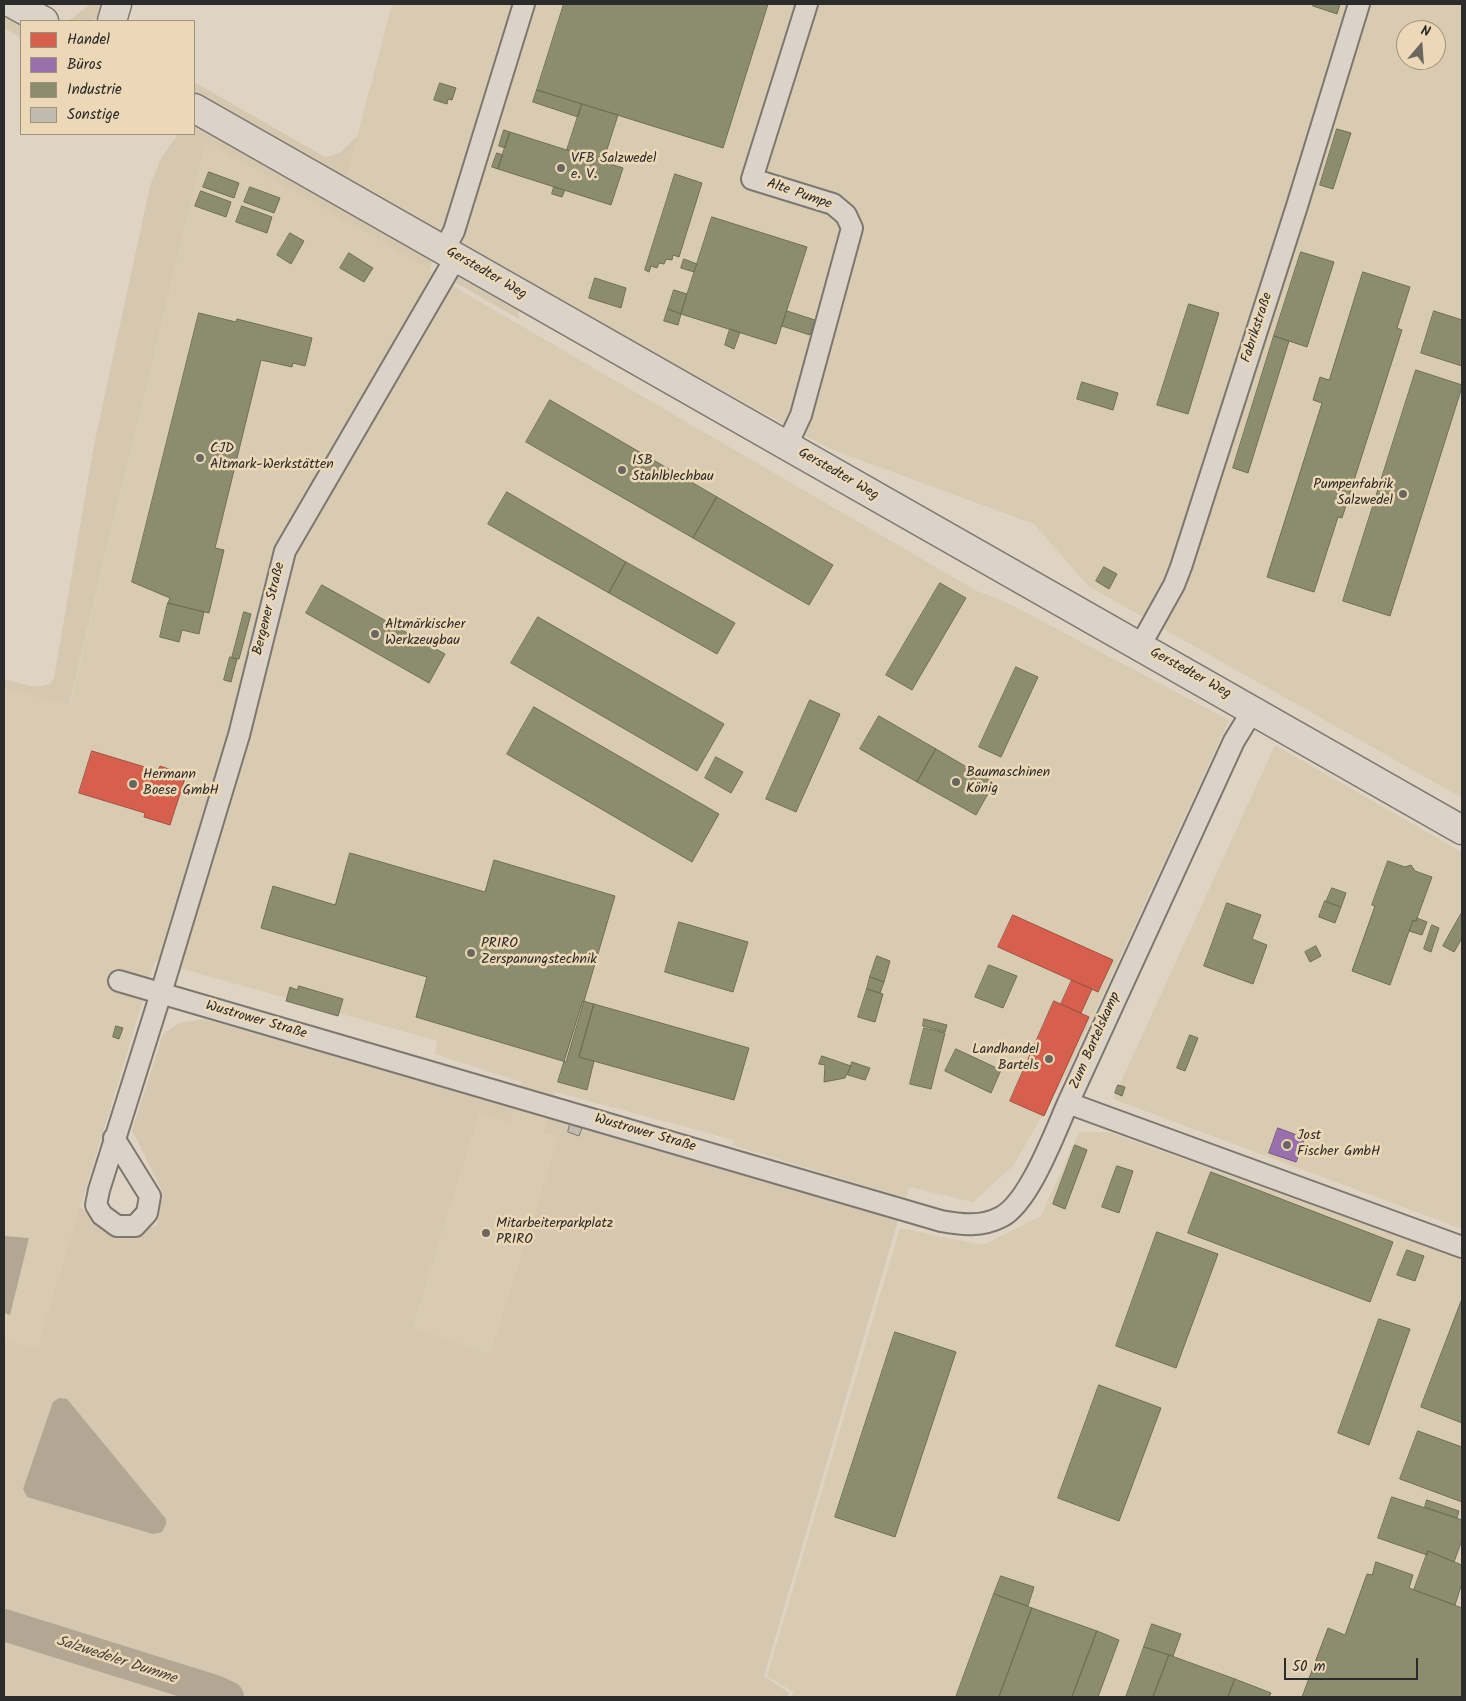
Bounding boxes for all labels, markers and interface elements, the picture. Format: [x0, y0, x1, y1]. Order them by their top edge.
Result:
legend [20, 20, 195, 135]
north arrow [1396, 20, 1446, 70]
text: N [1418, 20, 1433, 44]
text: Handel [67, 28, 110, 52]
text: Büros [67, 53, 102, 77]
text: Industrie [67, 78, 122, 102]
text: Sonstige [67, 103, 119, 127]
place label: VFB Salzwedel e. V. [571, 152, 656, 184]
marker: VFB Salzwedel e. V. [555, 162, 567, 174]
street label: Alte Pumpe [764, 176, 834, 214]
street label: Gerstedter Weg [443, 244, 529, 304]
street label: Fabrikstraße [1239, 291, 1277, 365]
place label: CJD Altmark-Werkstätten [210, 442, 334, 474]
street label: Gerstedter Weg [795, 445, 881, 505]
marker: CJD Altmark-Werkstätten [194, 452, 206, 464]
place label: ISB Stahlblechbau [632, 454, 714, 487]
marker: ISB Stahlblechbau [616, 464, 628, 476]
place label: Pumpenfabrik Salzwedel [1313, 478, 1393, 511]
marker: Pumpenfabrik Salzwedel [1397, 488, 1409, 500]
street label: Bergener Straße [250, 561, 290, 657]
place label: Altmärkischer Werkzeugbau [385, 618, 465, 650]
marker: Altmärkischer Werkzeugbau [369, 628, 381, 640]
street label: Gerstedter Weg [1147, 645, 1233, 703]
place label: Baumaschinen König [966, 766, 1050, 799]
place label: Hermann Boese GmbH [143, 768, 219, 800]
marker: Baumaschinen König [950, 776, 962, 788]
marker: Hermann Boese GmbH [127, 778, 139, 790]
place label: PRIRO Zerspanungstechnik [481, 937, 597, 970]
marker: PRIRO Zerspanungstechnik [465, 947, 477, 959]
street label: Zum Bartelskamp [1067, 990, 1125, 1092]
street label: Wustrower Straße [203, 999, 309, 1043]
place label: Landhandel Bartels [972, 1043, 1039, 1076]
marker: Landhandel Bartels [1043, 1053, 1055, 1065]
street label: Wustrower Straße [592, 1112, 698, 1156]
place label: Jost Fischer GmbH [1297, 1129, 1380, 1162]
marker: Jost Fischer GmbH [1281, 1139, 1293, 1151]
place label: Mitarbeiterparkplatz PRIRO [496, 1217, 613, 1250]
marker: Mitarbeiterparkplatz PRIRO [480, 1227, 492, 1239]
water label: Salzwedeler Dumme [54, 1633, 178, 1689]
scale bar [1286, 1648, 1420, 1680]
text: 50 m [1292, 1655, 1326, 1679]

